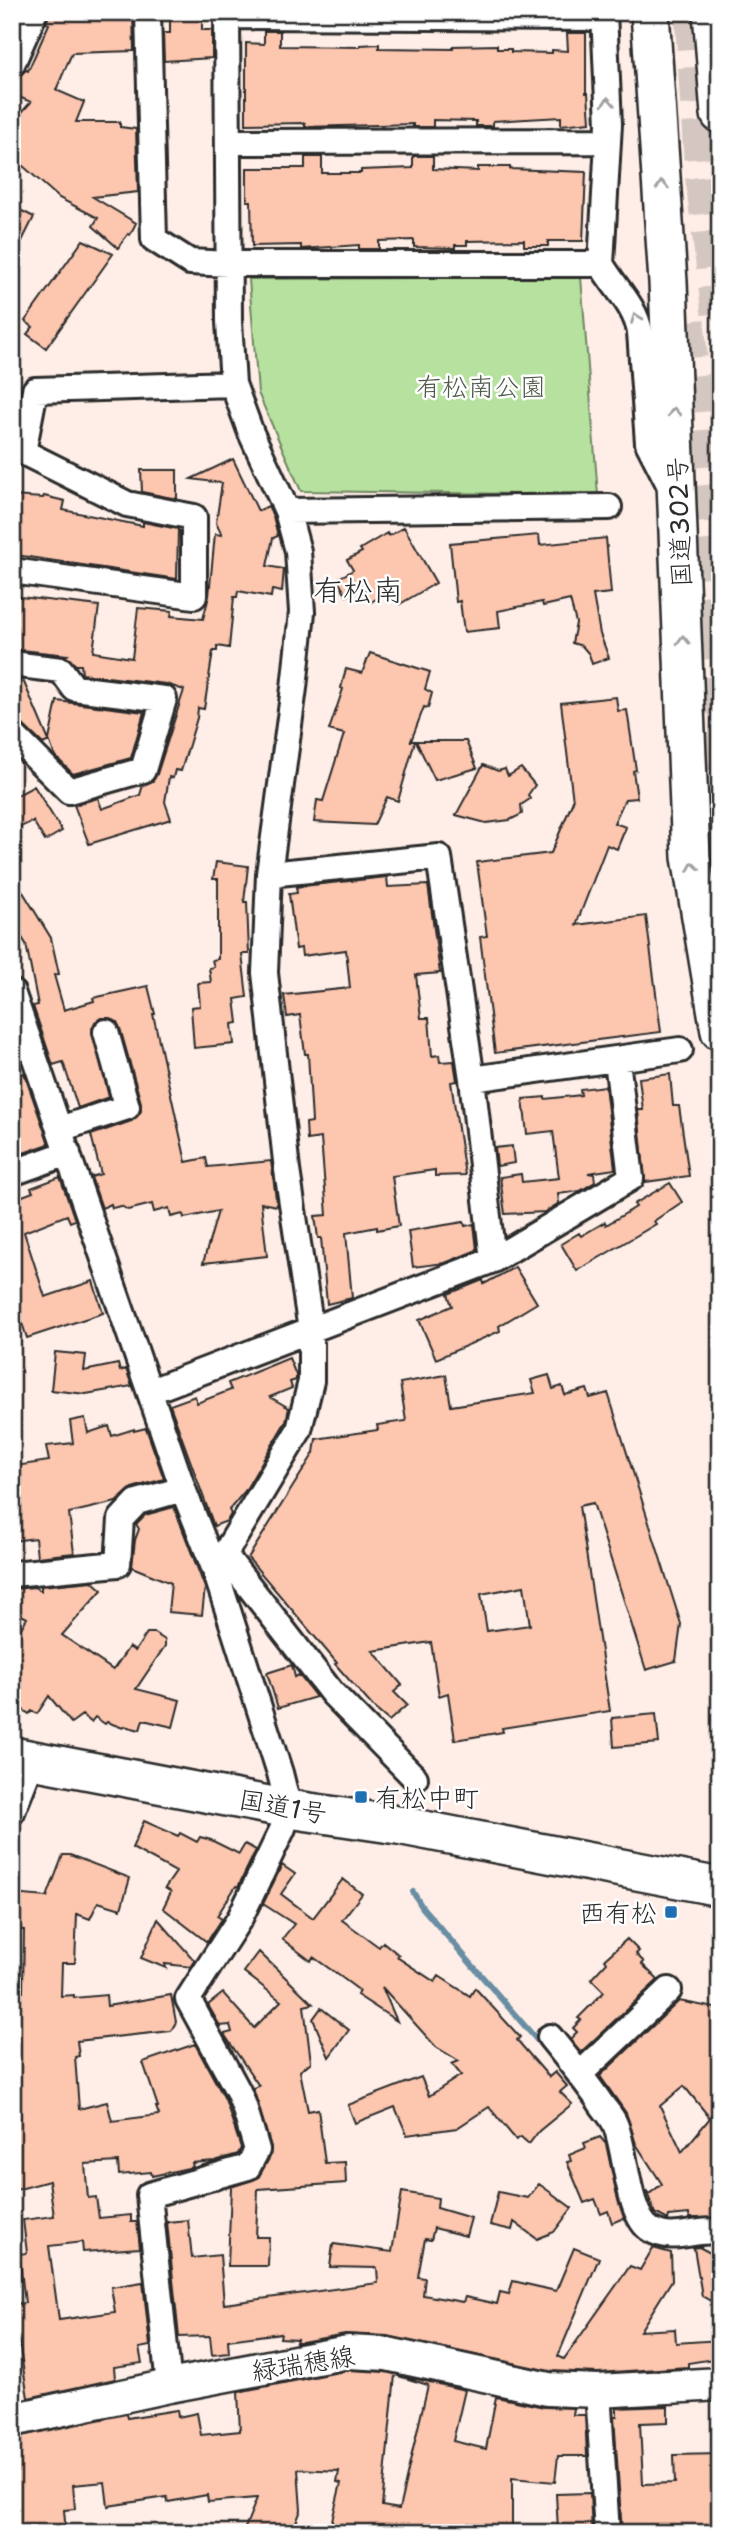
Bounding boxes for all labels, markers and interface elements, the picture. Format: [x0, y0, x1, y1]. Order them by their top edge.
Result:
one-way arrow [601, 96, 616, 107]
one-way arrow [655, 179, 670, 190]
one-way arrow [630, 313, 644, 325]
park label: 有松南公園 [416, 369, 546, 404]
one-way arrow [667, 407, 682, 418]
street label: 国道302号 [659, 456, 699, 588]
district label: 有松南 [313, 570, 403, 611]
one-way arrow [676, 634, 691, 645]
one-way arrow [686, 861, 701, 873]
place label: 有松中町 [375, 1780, 479, 1815]
street label: 国道1号 [236, 1781, 330, 1831]
marker: 有松中町 [353, 1789, 369, 1805]
place label: 西有松 [579, 1895, 657, 1930]
marker: 西有松 [663, 1904, 679, 1920]
street label: 緑瑞穂線 [249, 2338, 357, 2388]

